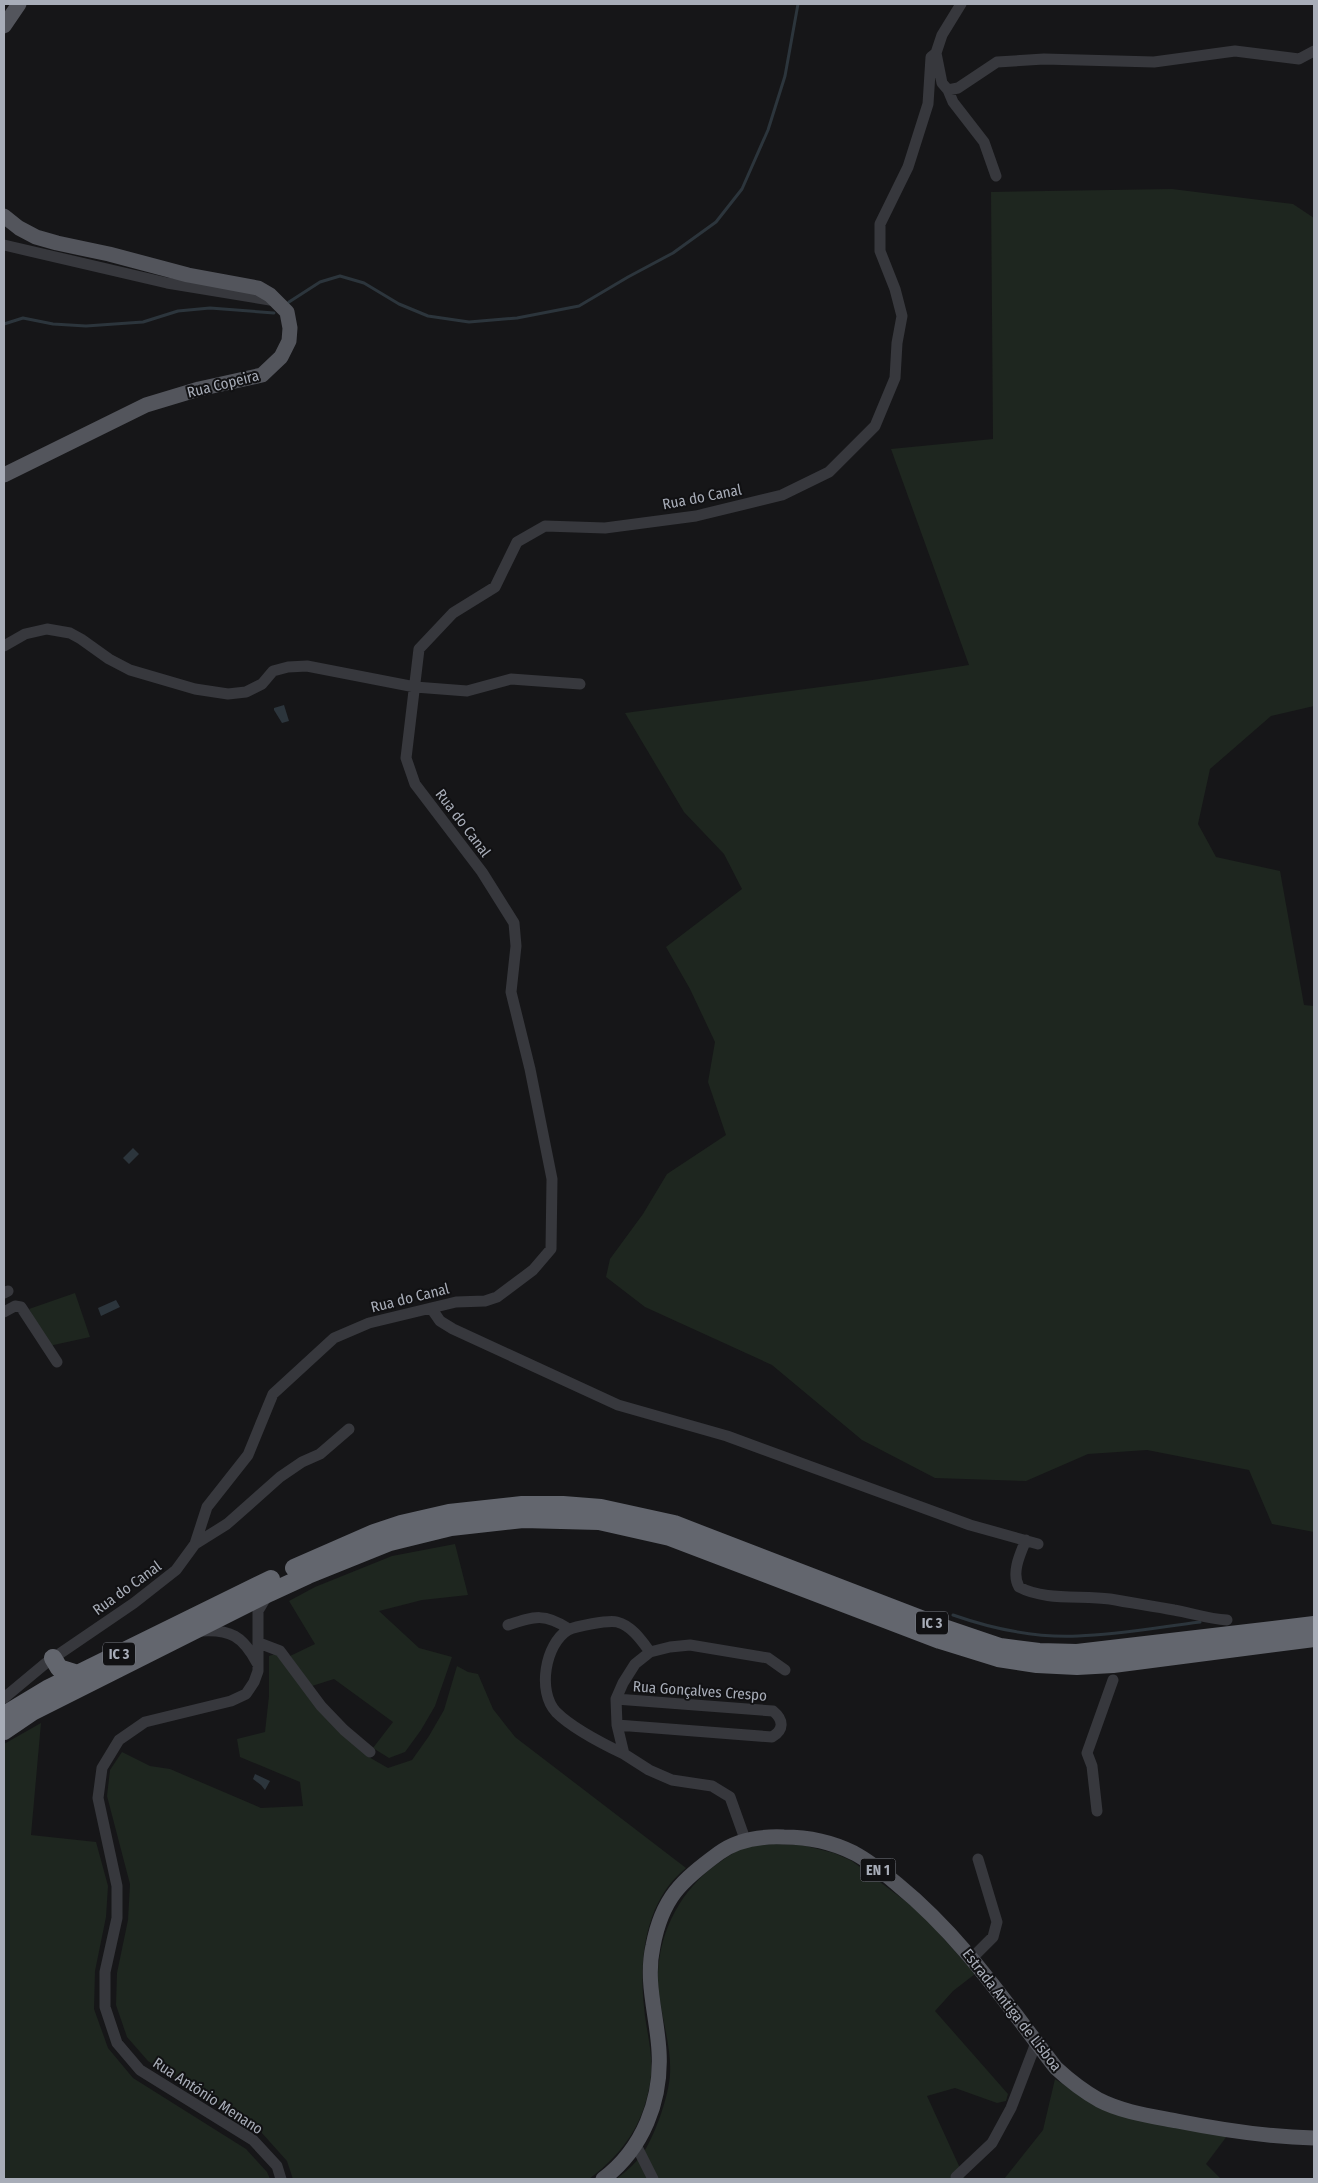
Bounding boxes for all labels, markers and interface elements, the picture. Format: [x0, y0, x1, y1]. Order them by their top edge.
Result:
street label: Rua Copeira [185, 366, 261, 402]
street label: Rua do Canal [661, 481, 743, 513]
street label: Rua do Canal [432, 786, 494, 860]
street label: Rua do Canal [369, 1280, 451, 1316]
street label: Rua do Canal [89, 1557, 165, 1619]
road number: IC 3 [916, 1612, 948, 1635]
road number: IC 3 [103, 1642, 135, 1666]
street label: Rua Gonçalves Crespo [632, 1677, 768, 1705]
road number: EN 1 [860, 1858, 896, 1882]
street label: Estrada Antiga de Lisboa [959, 1945, 1065, 2075]
street label: Rua António Menano [150, 2054, 266, 2138]

